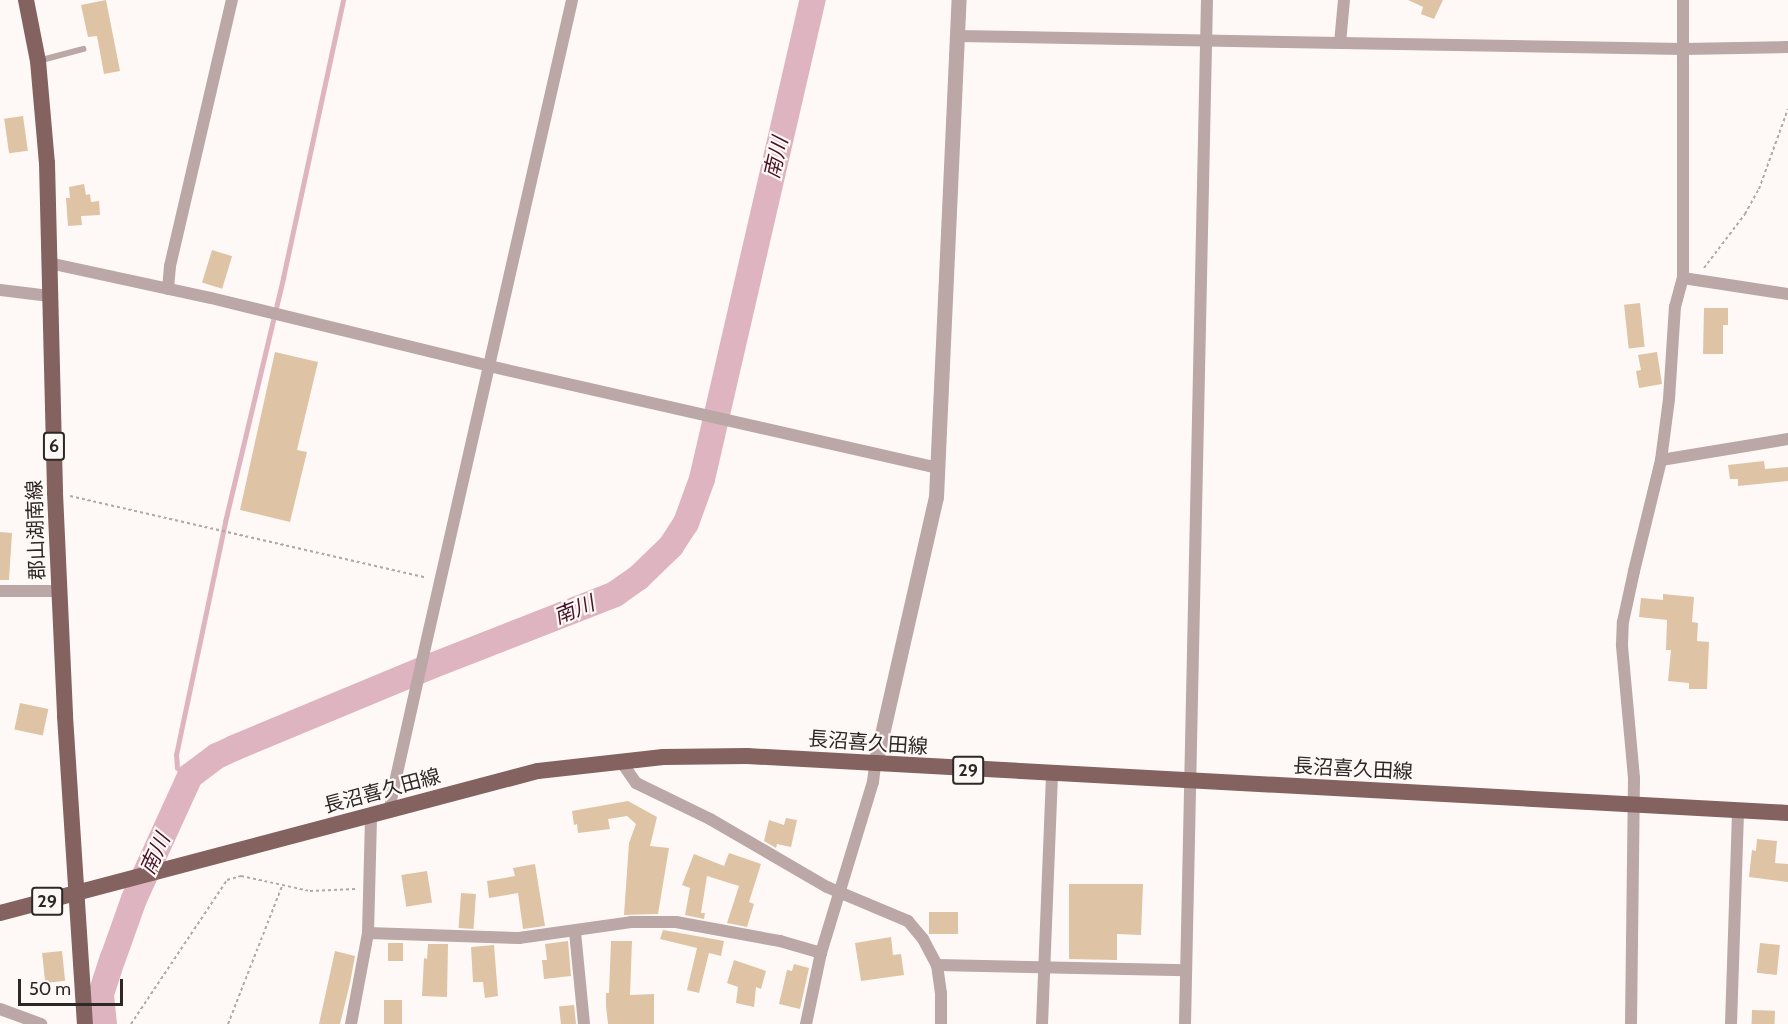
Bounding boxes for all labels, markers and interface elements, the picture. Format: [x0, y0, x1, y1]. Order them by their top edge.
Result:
water label: 南川 [759, 135, 793, 181]
road number: 6 [42, 431, 66, 461]
street label: 郡山湖南線 [22, 480, 50, 580]
water label: 南川 [550, 590, 598, 630]
street label: 長沼喜久田線 [807, 727, 929, 759]
street label: 長沼喜久田線 [1292, 754, 1414, 784]
road number: 29 [952, 755, 984, 785]
street label: 長沼喜久田線 [321, 764, 443, 818]
water label: 南川 [135, 830, 175, 878]
road number: 29 [30, 886, 63, 916]
scale bar [21, 967, 126, 1005]
text: 50 m [29, 978, 71, 1000]

